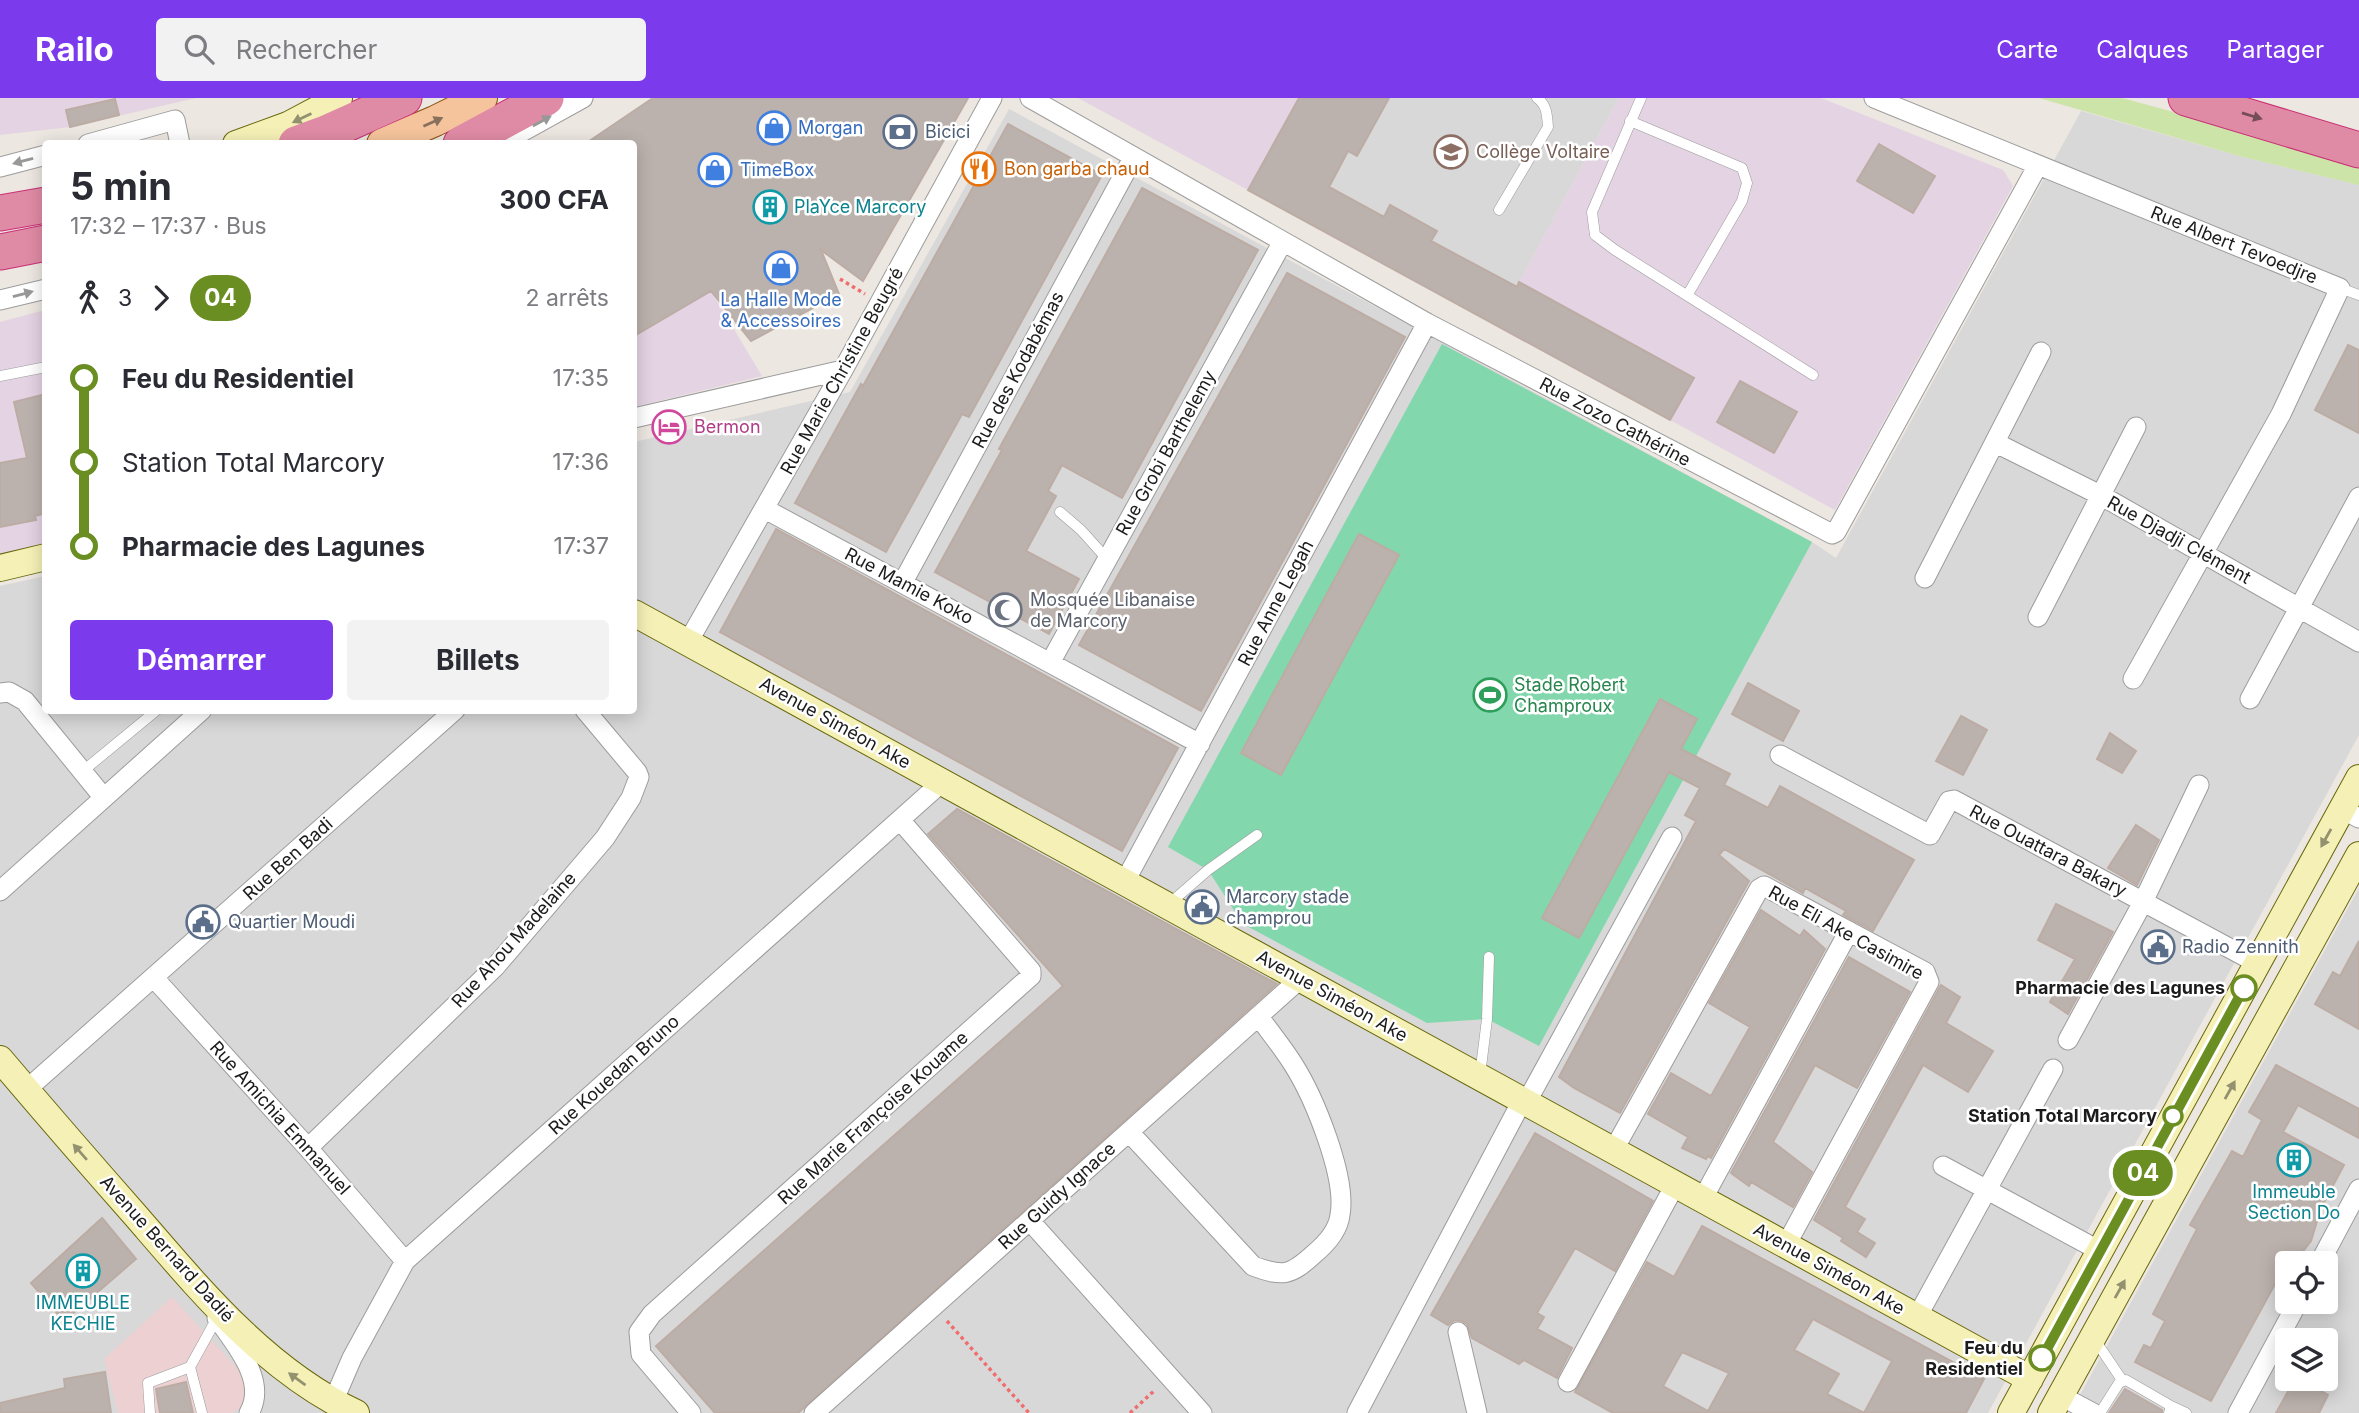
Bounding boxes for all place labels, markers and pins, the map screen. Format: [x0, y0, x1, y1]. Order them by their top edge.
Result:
shop icon: Morgan [755, 109, 793, 147]
bank icon: Bicici [881, 113, 919, 151]
place label: Morgan [798, 117, 863, 138]
place label: Bicici [925, 121, 970, 142]
school or university icon: Collège Voltaire [1432, 133, 1470, 171]
place label: Collège Voltaire [1476, 141, 1610, 162]
restaurant icon: Bon garba chaud [960, 150, 998, 188]
shop icon: TimeBox [696, 151, 734, 189]
place label: Bon garba chaud [1004, 158, 1150, 179]
place label: TimeBox [740, 159, 814, 180]
building icon: PlaYce Marcory [751, 188, 789, 226]
place label: PlaYce Marcory [794, 196, 926, 217]
shop icon: La Halle Mode & Accessoires [762, 249, 800, 287]
place label: La Halle Mode & Accessoires [720, 289, 842, 331]
hotel icon: Bermon [650, 408, 688, 446]
place label: Bermon [694, 416, 761, 437]
place label: Mosquée Libanaise de Marcory [1030, 589, 1195, 631]
mosque icon: Mosquée Libanaise de Marcory [986, 591, 1024, 629]
place label: Stade Robert Champroux [1514, 674, 1625, 716]
sports icon: Stade Robert Champroux [1471, 676, 1509, 714]
place label: Marcory stade champrou [1226, 886, 1349, 928]
public building icon: Marcory stade champrou [1183, 888, 1221, 926]
public building icon: Quartier Moudi [184, 903, 222, 941]
place label: Quartier Moudi [228, 911, 355, 932]
public building icon: Radio Zennith [2139, 928, 2177, 966]
place label: Radio Zennith [2182, 936, 2299, 957]
marker: Pharmacie des Lagunes [2231, 975, 2257, 1001]
place label: Pharmacie des Lagunes [2015, 977, 2225, 998]
place label: Station Total Marcory [1968, 1105, 2157, 1126]
marker: Station Total Marcory [2163, 1106, 2183, 1126]
building icon: Immeuble Section Do [2275, 1141, 2313, 1179]
place label: Immeuble Section Do [2248, 1181, 2340, 1223]
building icon: IMMEUBLE KECHIE [64, 1252, 102, 1290]
place label: IMMEUBLE KECHIE [36, 1292, 130, 1334]
place label: Feu du Residentiel [1925, 1337, 2023, 1379]
marker: Feu du Residentiel [2029, 1345, 2055, 1371]

